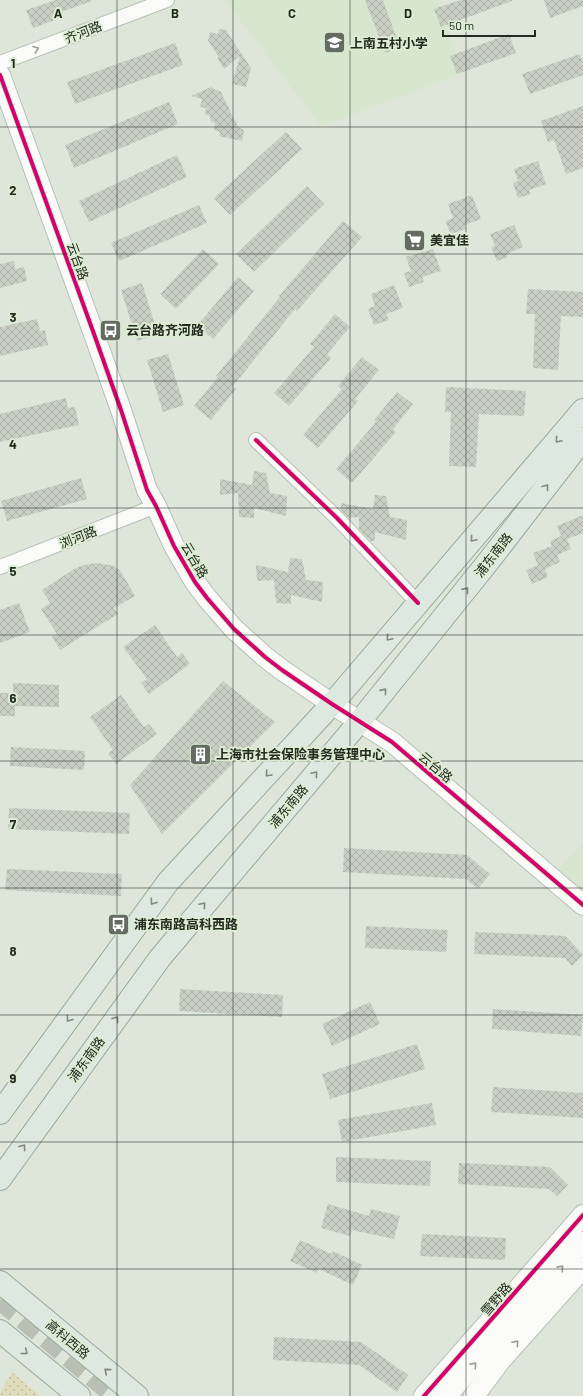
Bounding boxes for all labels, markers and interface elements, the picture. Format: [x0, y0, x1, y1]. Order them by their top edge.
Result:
text: A [54, 5, 63, 21]
text: B [171, 5, 179, 21]
text: C [288, 5, 296, 21]
text: D [404, 5, 412, 21]
scale bar [443, 12, 535, 38]
street label: 齐河路 [62, 18, 104, 46]
text: 50 m [449, 18, 474, 32]
school or university icon: 上南五村小学 [322, 30, 348, 56]
place label: 上南五村小学 [350, 35, 428, 51]
one-way arrow [33, 46, 40, 54]
text: 1 [11, 55, 15, 71]
text: 2 [9, 182, 17, 198]
supermarket icon: 美宜佳 [402, 227, 428, 253]
place label: 美宜佳 [430, 232, 469, 248]
street label: 云台路 [64, 240, 92, 282]
text: 3 [9, 309, 17, 325]
bus stop icon: 云台路齐河路 [97, 317, 123, 343]
place label: 云台路齐河路 [126, 322, 204, 338]
one-way arrow [555, 435, 562, 442]
text: 4 [9, 436, 17, 452]
one-way arrow [541, 484, 549, 491]
street label: 浏河路 [57, 523, 99, 551]
street label: 浦东南路 [471, 530, 515, 580]
one-way arrow [471, 534, 478, 541]
street label: 云台路 [178, 539, 212, 581]
text: 5 [9, 563, 17, 579]
one-way arrow [461, 587, 468, 594]
one-way arrow [387, 633, 394, 640]
one-way arrow [380, 688, 387, 695]
text: 6 [10, 690, 17, 706]
building icon: 上海市社会保险事务管理中心 [188, 741, 214, 767]
place label: 上海市社会保险事务管理中心 [216, 746, 385, 762]
street label: 云台路 [416, 748, 456, 786]
one-way arrow [265, 769, 272, 777]
one-way arrow [310, 771, 317, 779]
street label: 浦东南路 [265, 781, 311, 831]
text: 7 [10, 816, 17, 832]
one-way arrow [151, 898, 158, 905]
one-way arrow [199, 902, 206, 910]
bus stop icon: 浦东南路高科西路 [105, 911, 131, 937]
place label: 浦东南路高科西路 [134, 916, 238, 932]
text: 8 [9, 943, 17, 959]
one-way arrow [66, 1015, 73, 1022]
one-way arrow [111, 1016, 119, 1023]
street label: 浦东南路 [64, 1033, 108, 1085]
text: 9 [10, 1070, 17, 1086]
one-way arrow [18, 1144, 26, 1151]
one-way arrow [556, 1265, 563, 1272]
street label: 雪野路 [477, 1279, 515, 1319]
street label: 高科西路 [43, 1316, 93, 1362]
one-way arrow [511, 1341, 518, 1348]
one-way arrow [21, 1347, 28, 1354]
one-way arrow [470, 1362, 477, 1370]
one-way arrow [104, 1369, 111, 1376]

